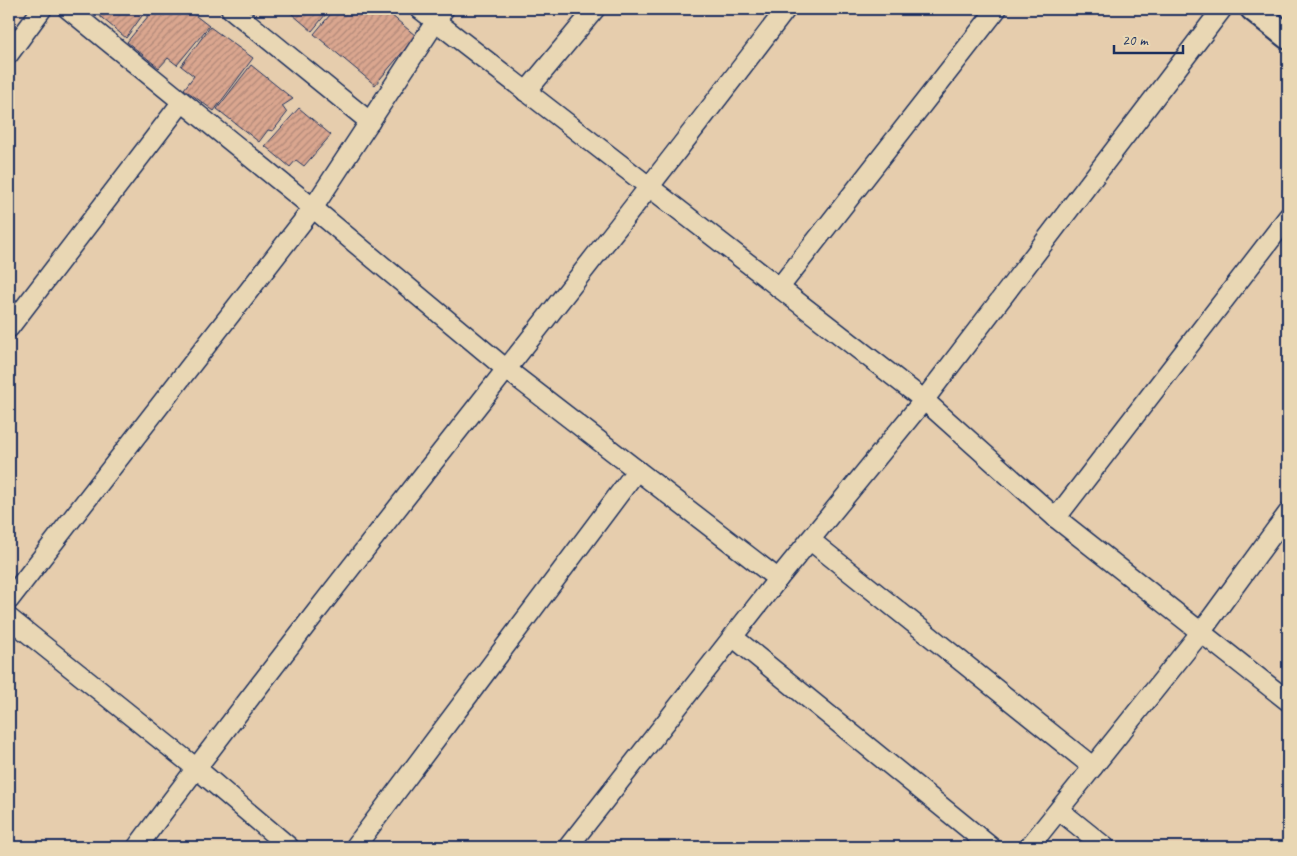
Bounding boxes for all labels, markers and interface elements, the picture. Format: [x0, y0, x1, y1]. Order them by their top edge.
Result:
scale bar [1114, 22, 1183, 54]
text: 20 m [1122, 31, 1149, 50]

